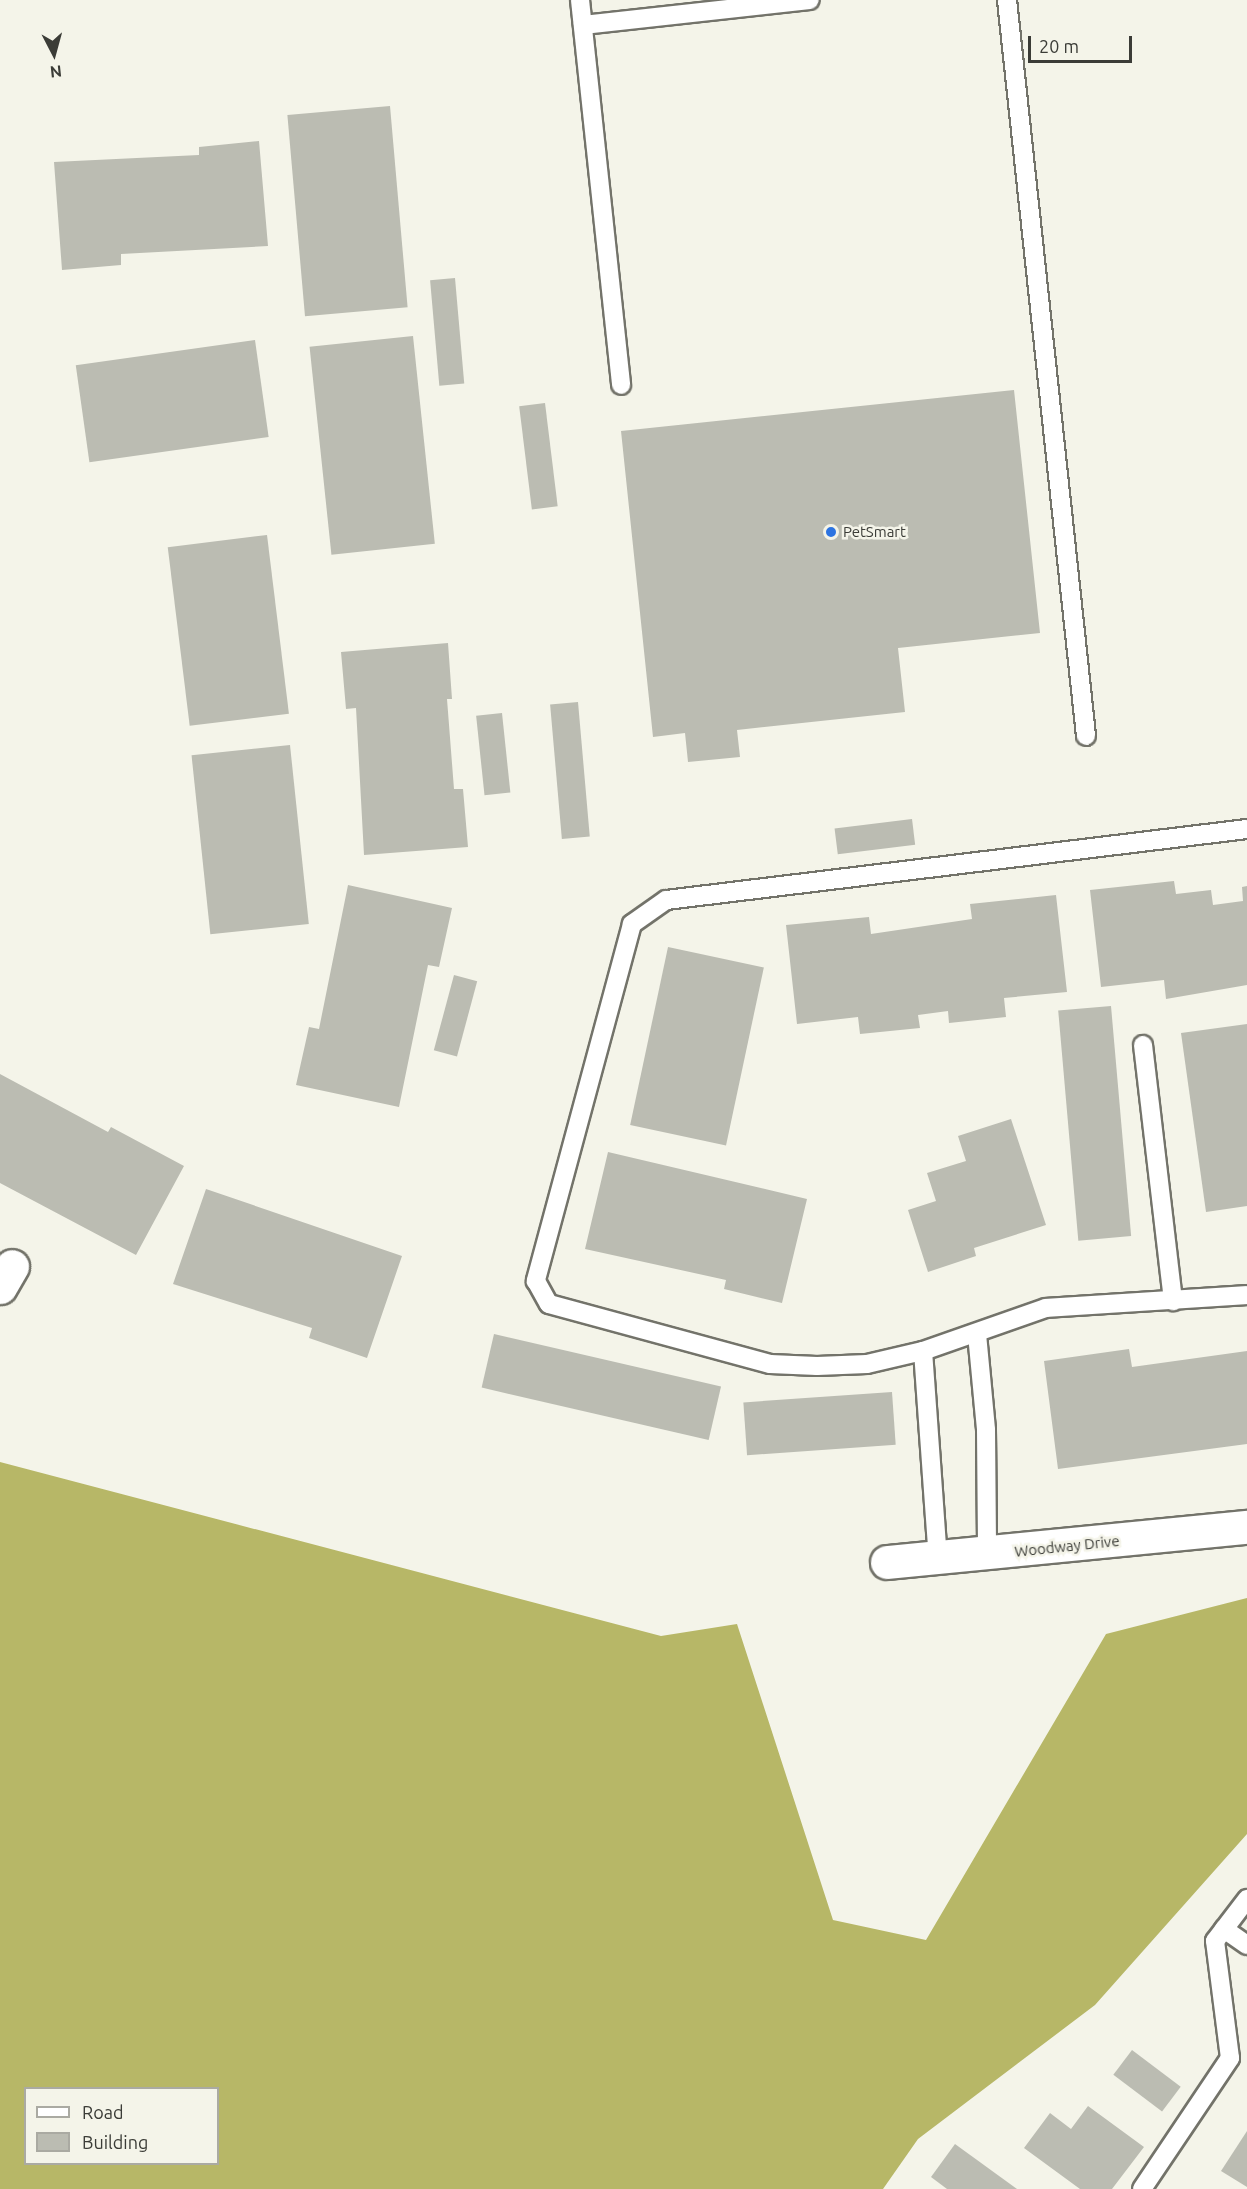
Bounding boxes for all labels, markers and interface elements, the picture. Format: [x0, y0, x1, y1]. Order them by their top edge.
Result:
north arrow [24, 24, 84, 84]
scale bar [1031, 24, 1134, 62]
text: 20 m [1039, 36, 1079, 56]
text: N [49, 62, 63, 81]
place label: PetSmart [843, 523, 906, 541]
marker: PetSmart [824, 525, 838, 539]
street label: Woodway Drive [1014, 1532, 1120, 1560]
legend [24, 2087, 219, 2165]
text: Road [82, 2102, 124, 2122]
text: Building [82, 2132, 148, 2152]

